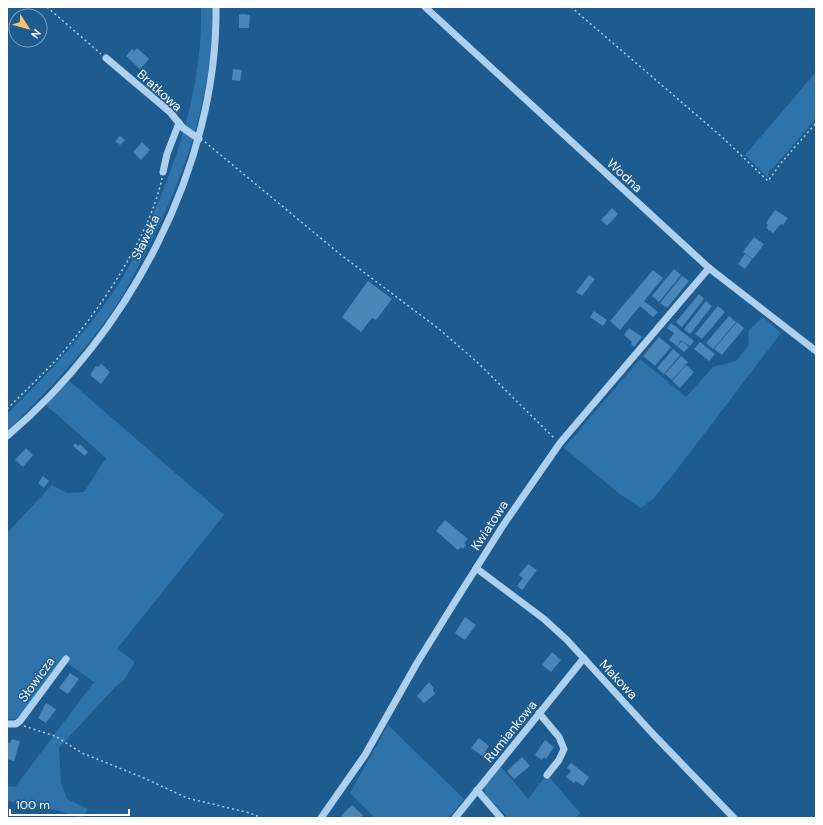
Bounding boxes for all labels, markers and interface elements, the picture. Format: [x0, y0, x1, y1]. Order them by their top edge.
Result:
north arrow [8, 8, 48, 48]
text: N [28, 27, 44, 41]
street label: Bratkowa [134, 66, 186, 115]
street label: Wodna [603, 155, 646, 196]
street label: Sławska [127, 212, 164, 262]
street label: Kwiatowa [467, 497, 512, 553]
street label: Słowicza [14, 653, 58, 705]
street label: Makowa [596, 656, 641, 703]
street label: Rumiankowa [480, 697, 541, 766]
scale bar [10, 791, 129, 817]
text: 100 m [16, 797, 50, 813]

